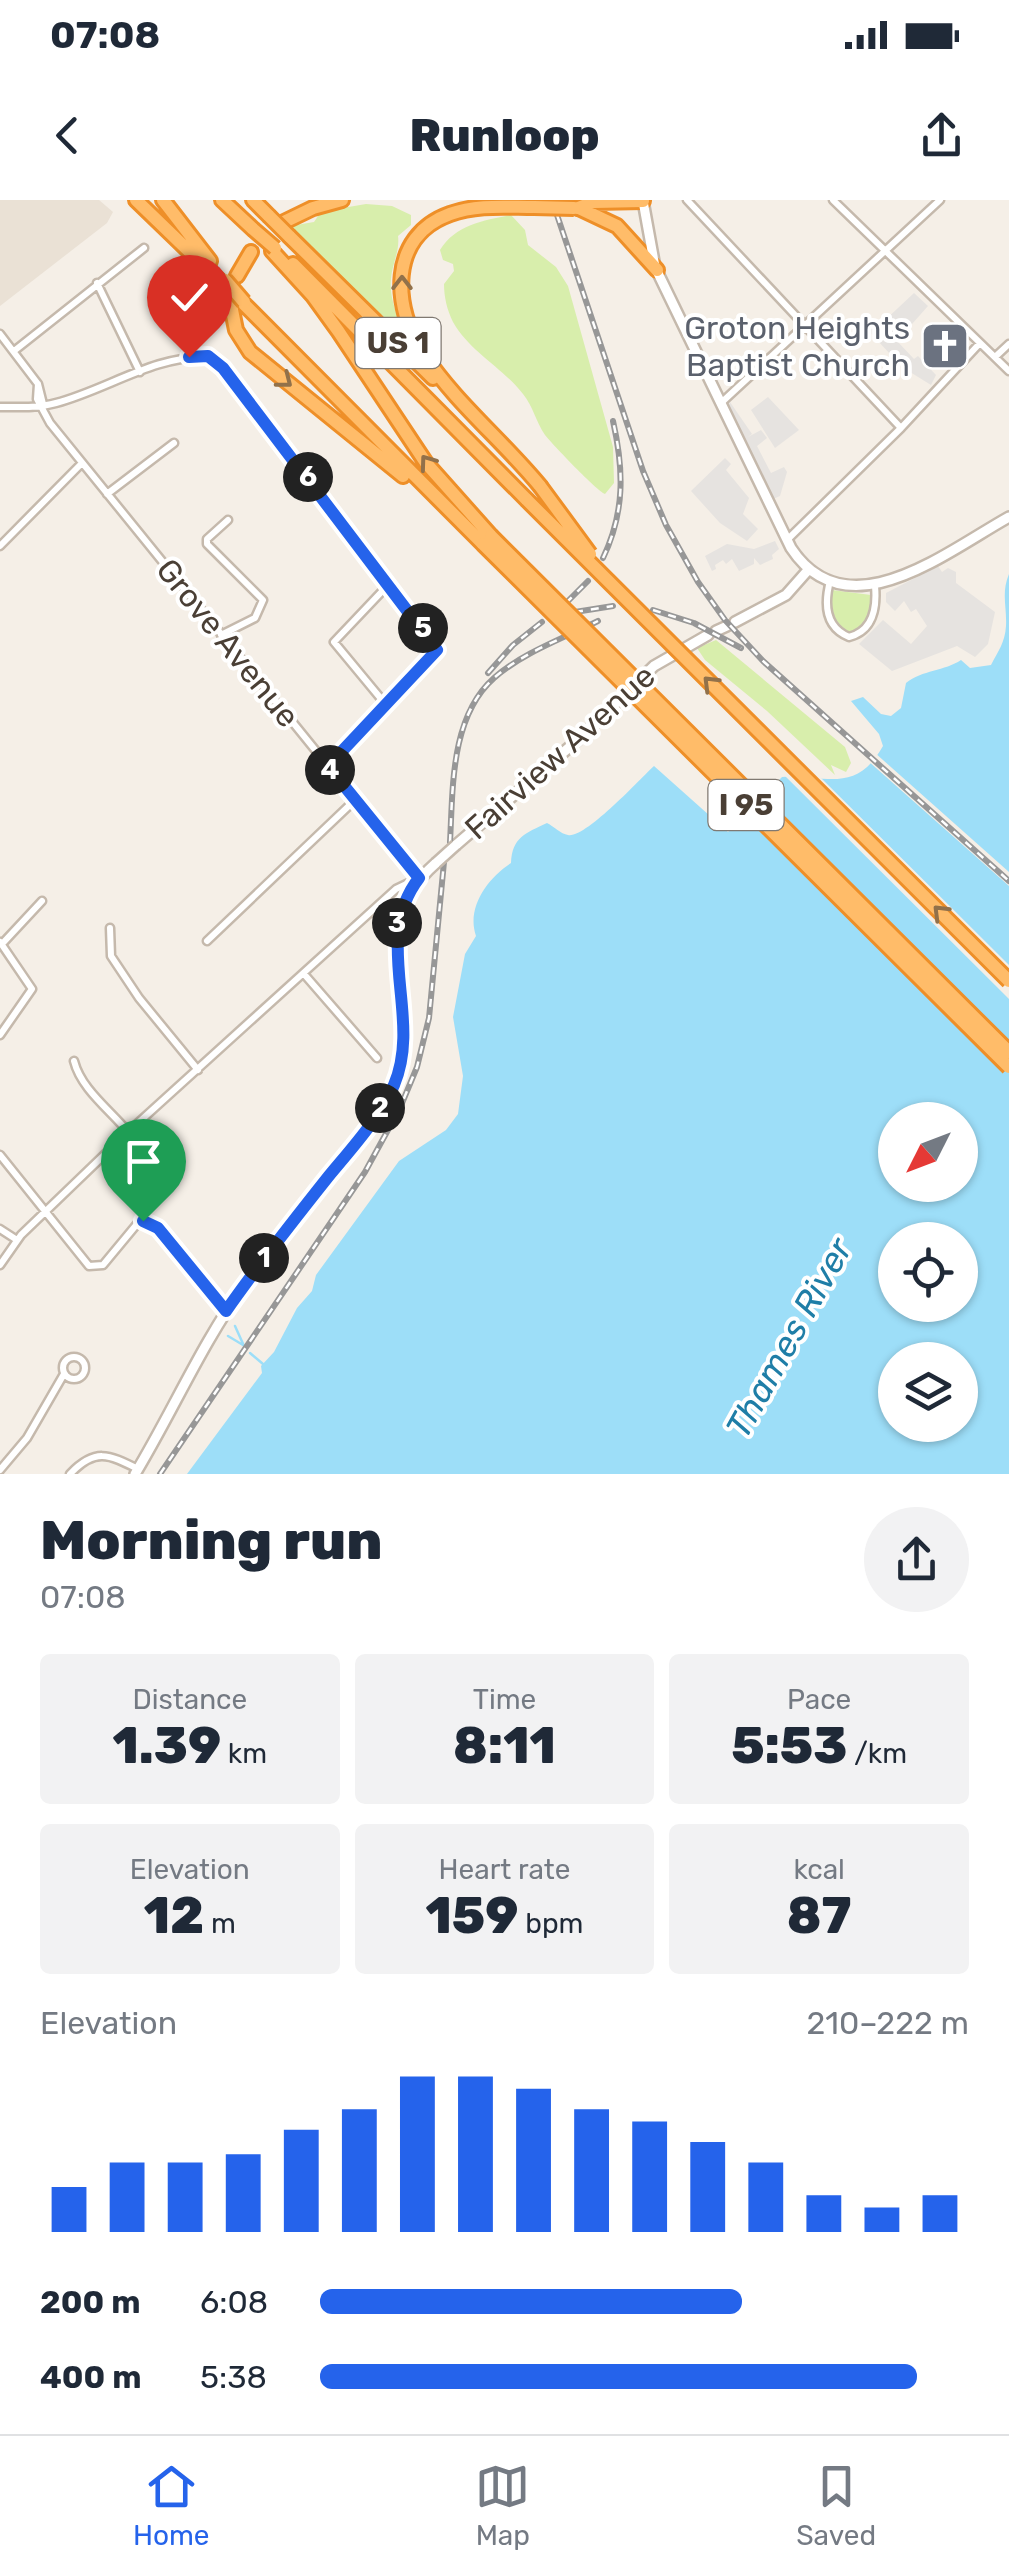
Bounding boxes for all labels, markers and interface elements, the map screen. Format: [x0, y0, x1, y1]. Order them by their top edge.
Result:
text: 07:08 [50, 12, 160, 58]
icon: back [40, 108, 95, 163]
icon: share [914, 108, 969, 163]
text: Runloop [409, 109, 600, 162]
pin [147, 255, 232, 358]
icon: check [162, 270, 217, 325]
one-way arrow [391, 275, 413, 290]
place label: Groton Heights Baptist Church [684, 309, 910, 384]
road number: US 1 [356, 318, 440, 368]
church icon: Groton Heights Baptist Church [919, 320, 971, 372]
one-way arrow [274, 369, 292, 387]
pin: 6 [283, 452, 333, 502]
one-way arrow [421, 455, 439, 473]
text: 6 [299, 460, 317, 493]
street label: Grove Avenue [149, 551, 307, 735]
pin: 5 [398, 603, 448, 653]
text: 5 [414, 611, 432, 644]
street label: Fairview Avenue [457, 657, 663, 847]
one-way arrow [703, 677, 721, 695]
pin: 4 [305, 745, 355, 795]
text: 4 [320, 753, 340, 786]
road number: I 95 [708, 780, 784, 830]
pin: 3 [372, 898, 422, 948]
text: 3 [388, 906, 406, 939]
one-way arrow [934, 906, 952, 924]
pin: 2 [355, 1083, 405, 1133]
text: 2 [371, 1091, 389, 1124]
north arrow [878, 1102, 978, 1202]
map controls [878, 1102, 978, 1442]
pin [101, 1119, 186, 1222]
icon: arrive [116, 1134, 171, 1189]
button: locate [878, 1222, 978, 1322]
water label: Thames River [717, 1229, 862, 1445]
pin: 1 [239, 1233, 289, 1283]
text: 1 [257, 1241, 271, 1274]
button: layers [878, 1342, 978, 1442]
button: share [864, 1507, 969, 1612]
text: Morning run [40, 1508, 382, 1573]
text: 07:08 [40, 1578, 126, 1616]
text: Distance [132, 1683, 247, 1716]
text: Time [473, 1683, 536, 1716]
text: Pace [787, 1683, 851, 1716]
text: 1.39 [112, 1716, 221, 1776]
text: 8:11 [453, 1716, 556, 1776]
text: 5:53 [731, 1716, 847, 1776]
text: km [221, 1737, 267, 1770]
text: /km [847, 1737, 907, 1770]
text: Elevation [130, 1853, 250, 1886]
text: Heart rate [439, 1853, 570, 1886]
text: kcal [793, 1853, 845, 1886]
text: 12 [144, 1886, 204, 1946]
text: 159 [426, 1886, 518, 1946]
text: 87 [787, 1886, 851, 1946]
text: m [204, 1907, 236, 1940]
text: bpm [518, 1907, 583, 1940]
text: Elevation [40, 2004, 177, 2042]
text: 210–222 m [806, 2004, 969, 2042]
text: 200 m [40, 2283, 140, 2321]
text: 6:08 [200, 2283, 268, 2321]
text: 400 m [40, 2358, 142, 2396]
text: 5:38 [200, 2358, 267, 2396]
tab: Home [133, 2459, 210, 2552]
tab: Map [475, 2459, 530, 2552]
tab: Saved [796, 2459, 876, 2552]

